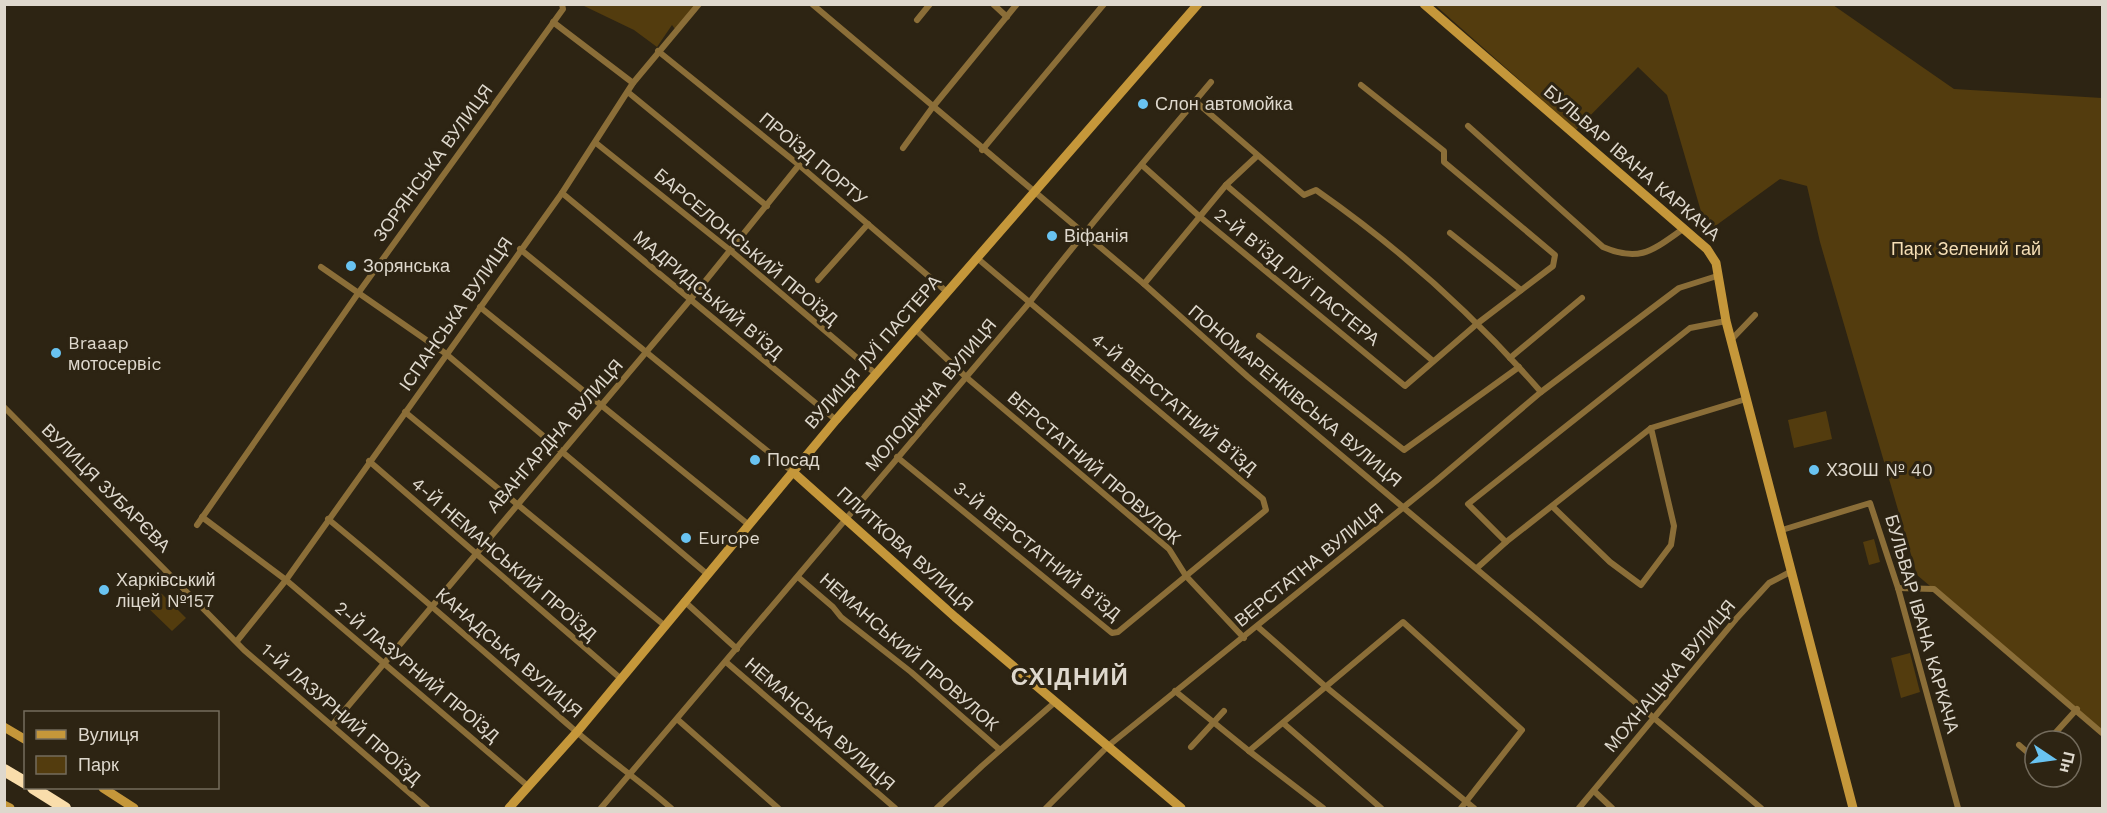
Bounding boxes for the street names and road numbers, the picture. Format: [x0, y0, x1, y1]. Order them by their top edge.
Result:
street label: ЗОРЯНСЬКА ВУЛИЦЯ [369, 80, 497, 245]
street label: БУЛЬВАР ІВАНА КАРКАЧА [1540, 80, 1725, 245]
street label: ПРОЇЗД ПОРТУ [756, 108, 872, 210]
street label: БАРСЕЛОНСЬКИЙ ПРОЇЗД [650, 164, 842, 330]
street label: 2-Й В’ЇЗД ЛУЇ ПАСТЕРА [1211, 204, 1384, 350]
street label: МАДРИДСЬКИЙ В'ЇЗД [629, 226, 787, 363]
street label: ІСПАНСЬКА ВУЛИЦЯ [395, 233, 517, 395]
street label: ВУЛИЦЯ ЛУЇ ПАСТЕРА [800, 271, 945, 433]
street label: ПОНОМАРЕНКІВСЬКА ВУЛИЦЯ [1185, 300, 1406, 491]
street label: МОЛОДІЖНА ВУЛИЦЯ [861, 314, 1001, 475]
street label: 4-Й ВЕРСТАТНИЙ В’ЇЗД [1087, 328, 1261, 479]
street label: АВАНГАРДНА ВУЛИЦЯ [482, 355, 627, 517]
street label: ВЕРСТАТНИЙ ПРОВУЛОК [1004, 387, 1185, 549]
street label: ВУЛИЦЯ ЗУБАРЄВА [38, 419, 175, 556]
street label: 4-Й НЕМАНСЬКИЙ ПРОЇЗД [408, 473, 601, 645]
street label: 3-Й ВЕРСТАТНИЙ В’ЇЗД [950, 477, 1125, 624]
street label: ПЛИТКОВА ВУЛИЦЯ [833, 482, 978, 615]
street label: ВЕРСТАТНА ВУЛИЦЯ [1230, 498, 1387, 631]
street label: БУЛЬВАР ІВАНА КАРКАЧА [1881, 512, 1964, 736]
street label: НЕМАНСЬКИЙ ПРОВУЛОК [816, 568, 1003, 735]
street label: КАНАДСЬКА ВУЛИЦЯ [432, 583, 587, 722]
street label: МОХНАЦЬКА ВУЛИЦЯ [1600, 595, 1739, 756]
street label: 2-Й ЛАЗУРНИЙ ПРОЇЗД [331, 597, 504, 746]
street label: 1-Й ЛАЗУРНИЙ ПРОЇЗД [257, 639, 425, 789]
street label: НЕМАНСЬКА ВУЛИЦЯ [741, 653, 900, 794]

